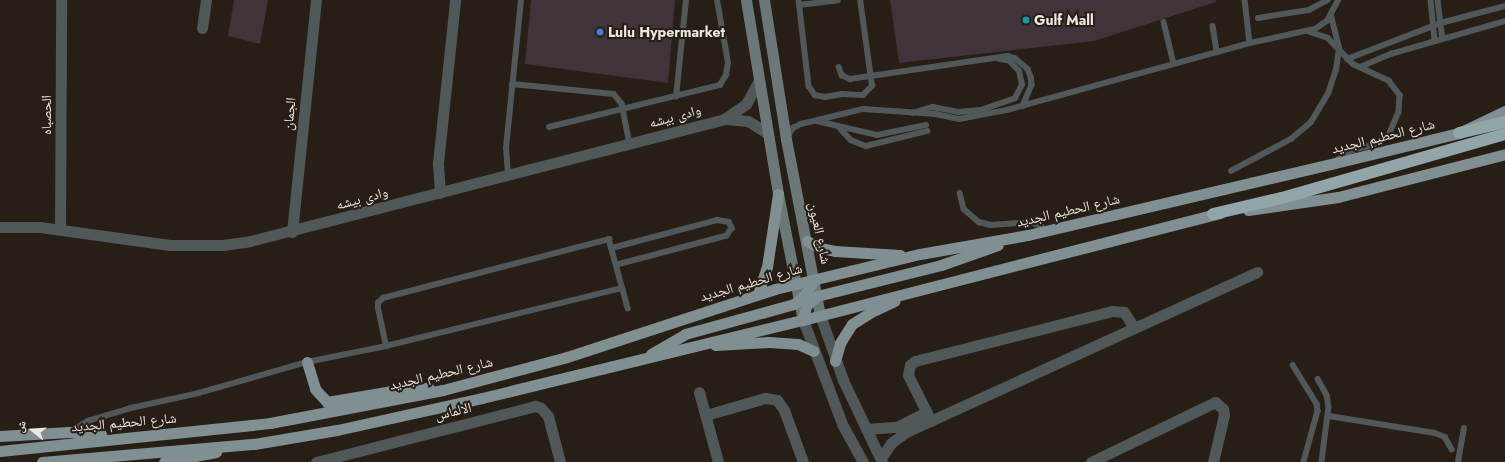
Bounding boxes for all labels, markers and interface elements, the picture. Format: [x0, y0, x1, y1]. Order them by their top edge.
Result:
place label: Gulf Mall [1034, 12, 1094, 28]
marker: Gulf Mall [1021, 15, 1031, 25]
place label: Lulu Hypermarket [608, 24, 725, 40]
marker: Lulu Hypermarket [595, 27, 605, 37]
street label: الحصباه [38, 95, 54, 135]
street label: الجمان [279, 97, 299, 131]
street label: وادى بيشه [647, 101, 703, 131]
street label: شارع الحطيم الجديد [1330, 115, 1436, 157]
street label: وادى بيشه [334, 183, 390, 213]
street label: شارع الحطيم الجديد [1015, 190, 1121, 230]
street label: شارع العيون [805, 201, 835, 265]
street label: شارع الحطيم الجديد [698, 259, 804, 305]
street label: شارع الحطيم الجديد [388, 353, 494, 393]
street label: الالماس [433, 398, 473, 424]
street label: شارع الحطيم الجديد [71, 409, 177, 435]
north arrow [12, 410, 52, 450]
text: ش [11, 419, 30, 434]

